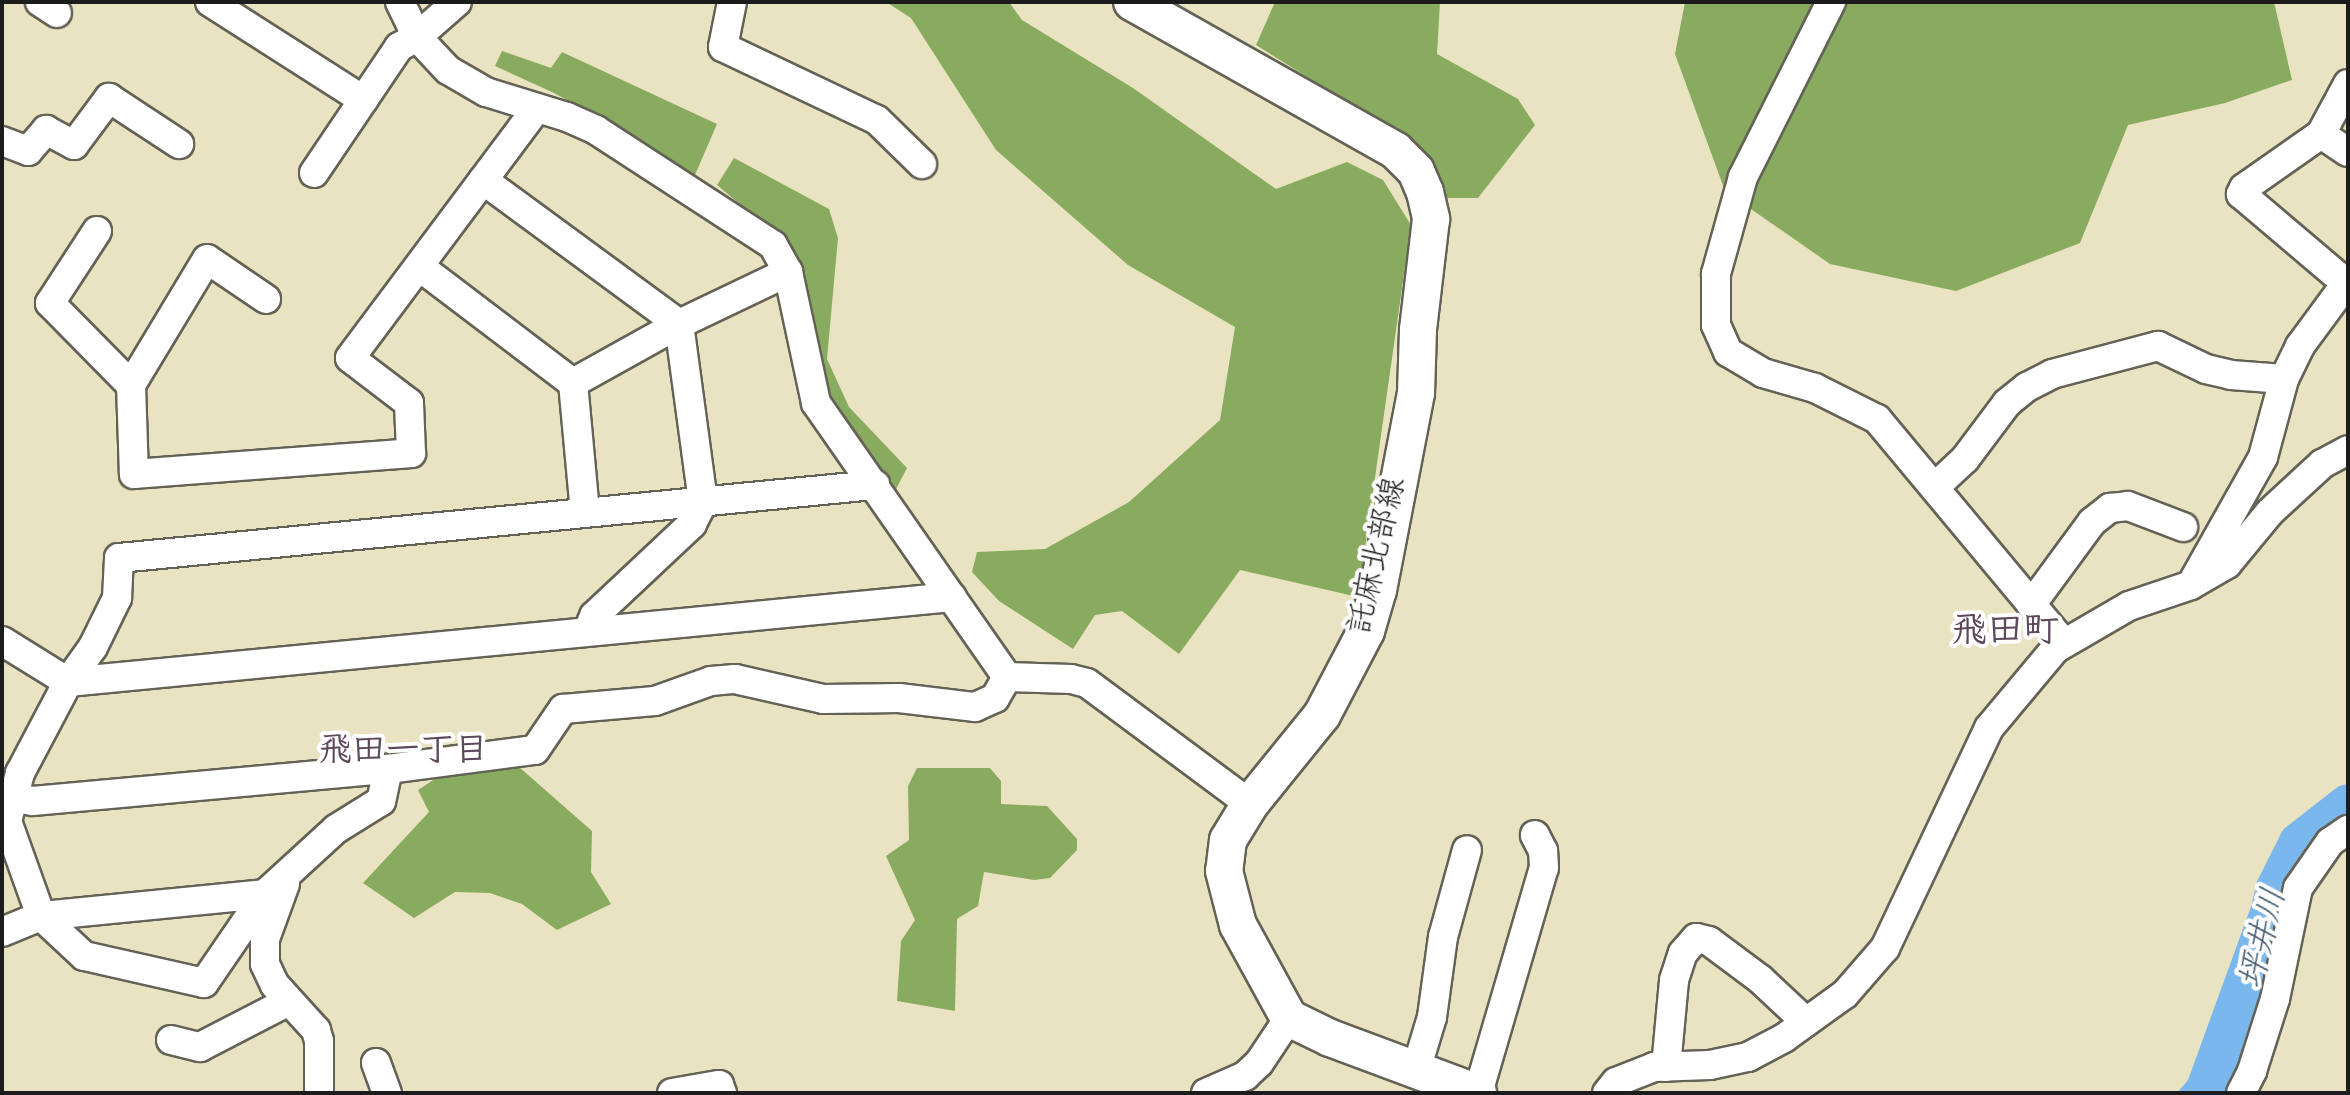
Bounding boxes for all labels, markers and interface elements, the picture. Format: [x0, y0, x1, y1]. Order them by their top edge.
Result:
street label: 託麻北部線 [1342, 474, 1416, 638]
district label: 飛田町 [1951, 611, 2059, 655]
district label: 飛田一丁目 [318, 733, 488, 773]
water label: 坪井川 [2233, 885, 2297, 993]

